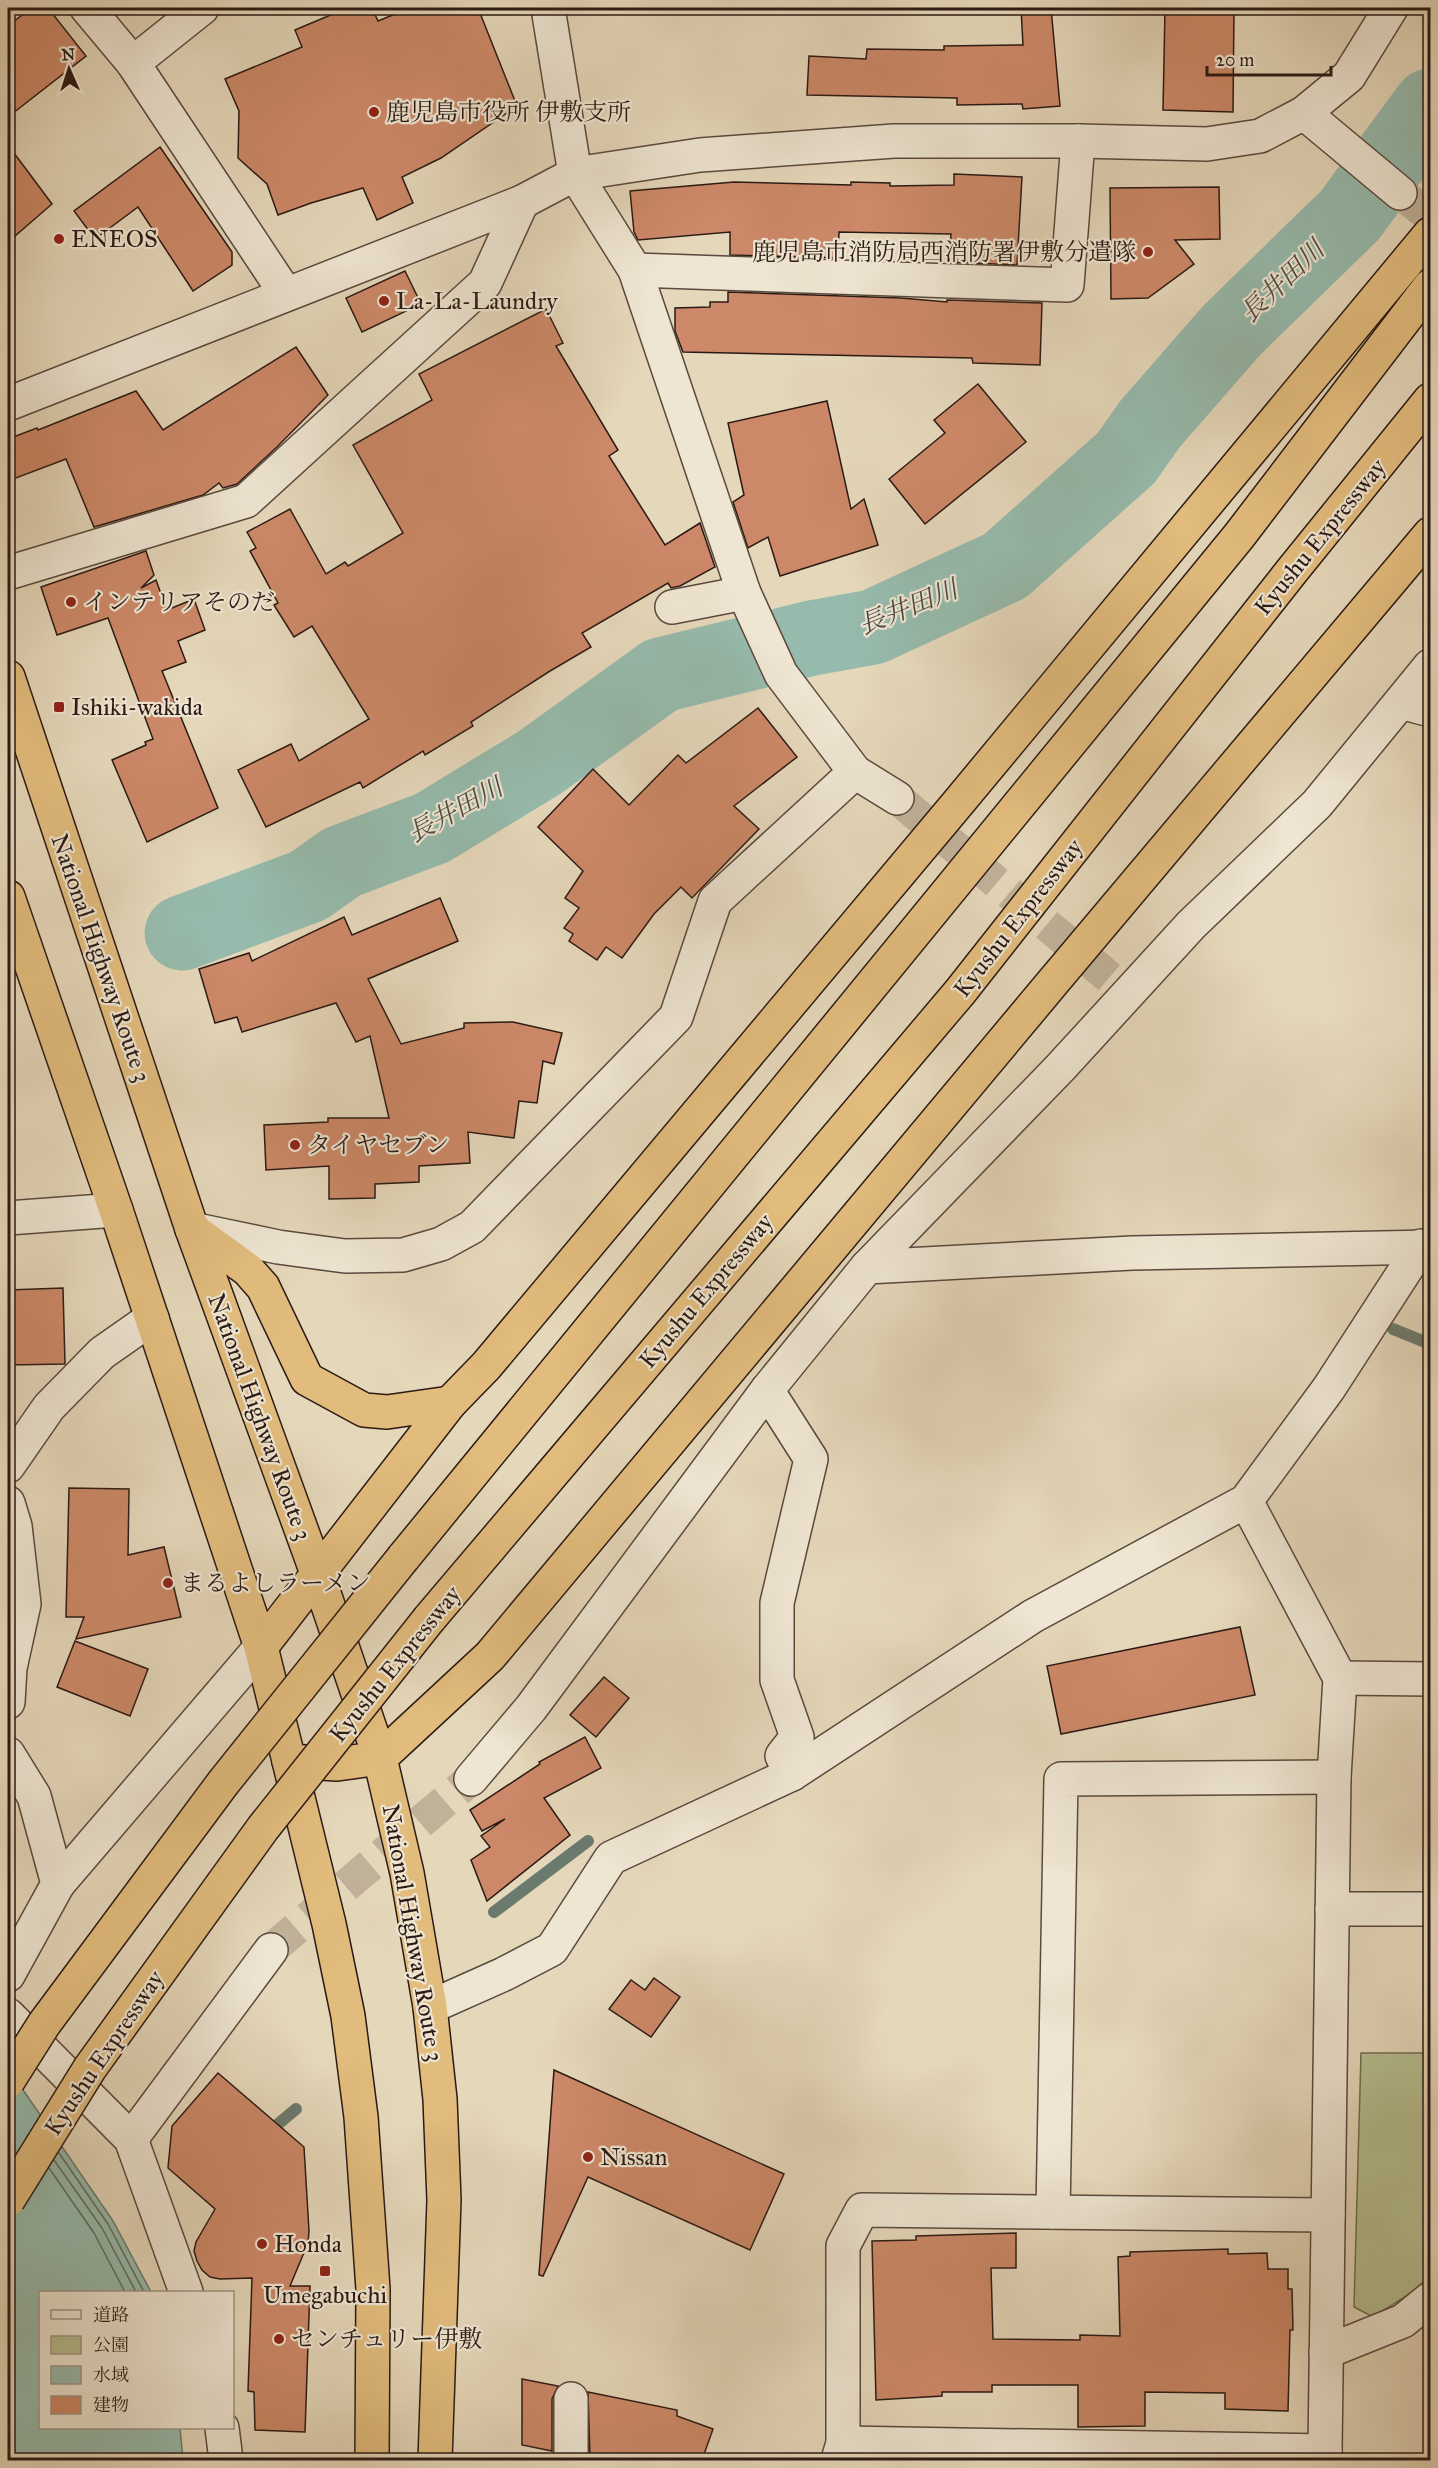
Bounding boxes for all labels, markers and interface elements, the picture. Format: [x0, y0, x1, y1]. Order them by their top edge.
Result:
north arrow [39, 39, 99, 99]
scale bar [1207, 39, 1332, 77]
text: N [61, 45, 76, 64]
text: 20 m [1216, 49, 1254, 71]
place label: 鹿児島市役所 伊敷支所 [386, 97, 631, 127]
marker: 鹿児島市役所 伊敷支所 [367, 105, 381, 119]
place label: ENEOS [71, 224, 158, 254]
water label: 長井田川 [1233, 231, 1333, 329]
marker: ENEOS [52, 232, 66, 246]
place label: 鹿児島市消防局西消防署伊敷分遣隊 [752, 237, 1136, 267]
marker: 鹿児島市消防局西消防署伊敷分遣隊 [1141, 245, 1155, 259]
place label: La-La-Laundry [396, 286, 558, 316]
marker: La-La-Laundry [377, 294, 391, 308]
street label: Kyushu Expressway [1248, 452, 1393, 621]
water label: 長井田川 [854, 572, 965, 641]
place label: インテリアそのだ [83, 587, 275, 617]
marker: インテリアそのだ [64, 595, 78, 609]
place label: Ishiki-wakida [71, 692, 204, 722]
marker: Ishiki-wakida [52, 700, 66, 714]
water label: 長井田川 [402, 769, 511, 849]
street label: National Highway Route 3 [44, 830, 158, 1086]
street label: Kyushu Expressway [947, 832, 1090, 1003]
place label: タイヤセブン [307, 1130, 450, 1160]
marker: タイヤセブン [288, 1138, 302, 1152]
street label: Kyushu Expressway [632, 1207, 780, 1375]
street label: National Highway Route 3 [201, 1289, 319, 1545]
place label: まるよしラーメン [180, 1568, 371, 1598]
marker: まるよしラーメン [161, 1576, 175, 1590]
street label: Kyushu Expressway [323, 1579, 468, 1748]
street label: National Highway Route 3 [376, 1802, 450, 2064]
street label: Kyushu Expressway [38, 1964, 171, 2141]
place label: Nissan [600, 2142, 668, 2172]
marker: Nissan [581, 2150, 595, 2164]
place label: Honda [274, 2229, 343, 2259]
marker: Honda [255, 2237, 269, 2251]
marker: Umegabuchi [318, 2264, 332, 2278]
place label: Umegabuchi [263, 2280, 387, 2310]
legend [39, 2291, 234, 2429]
text: 道路 [93, 2304, 129, 2326]
place label: センチュリー伊敷 [291, 2324, 482, 2354]
marker: センチュリー伊敷 [272, 2332, 286, 2346]
text: 公園 [93, 2334, 129, 2356]
text: 水域 [93, 2364, 129, 2386]
text: 建物 [93, 2394, 129, 2416]

